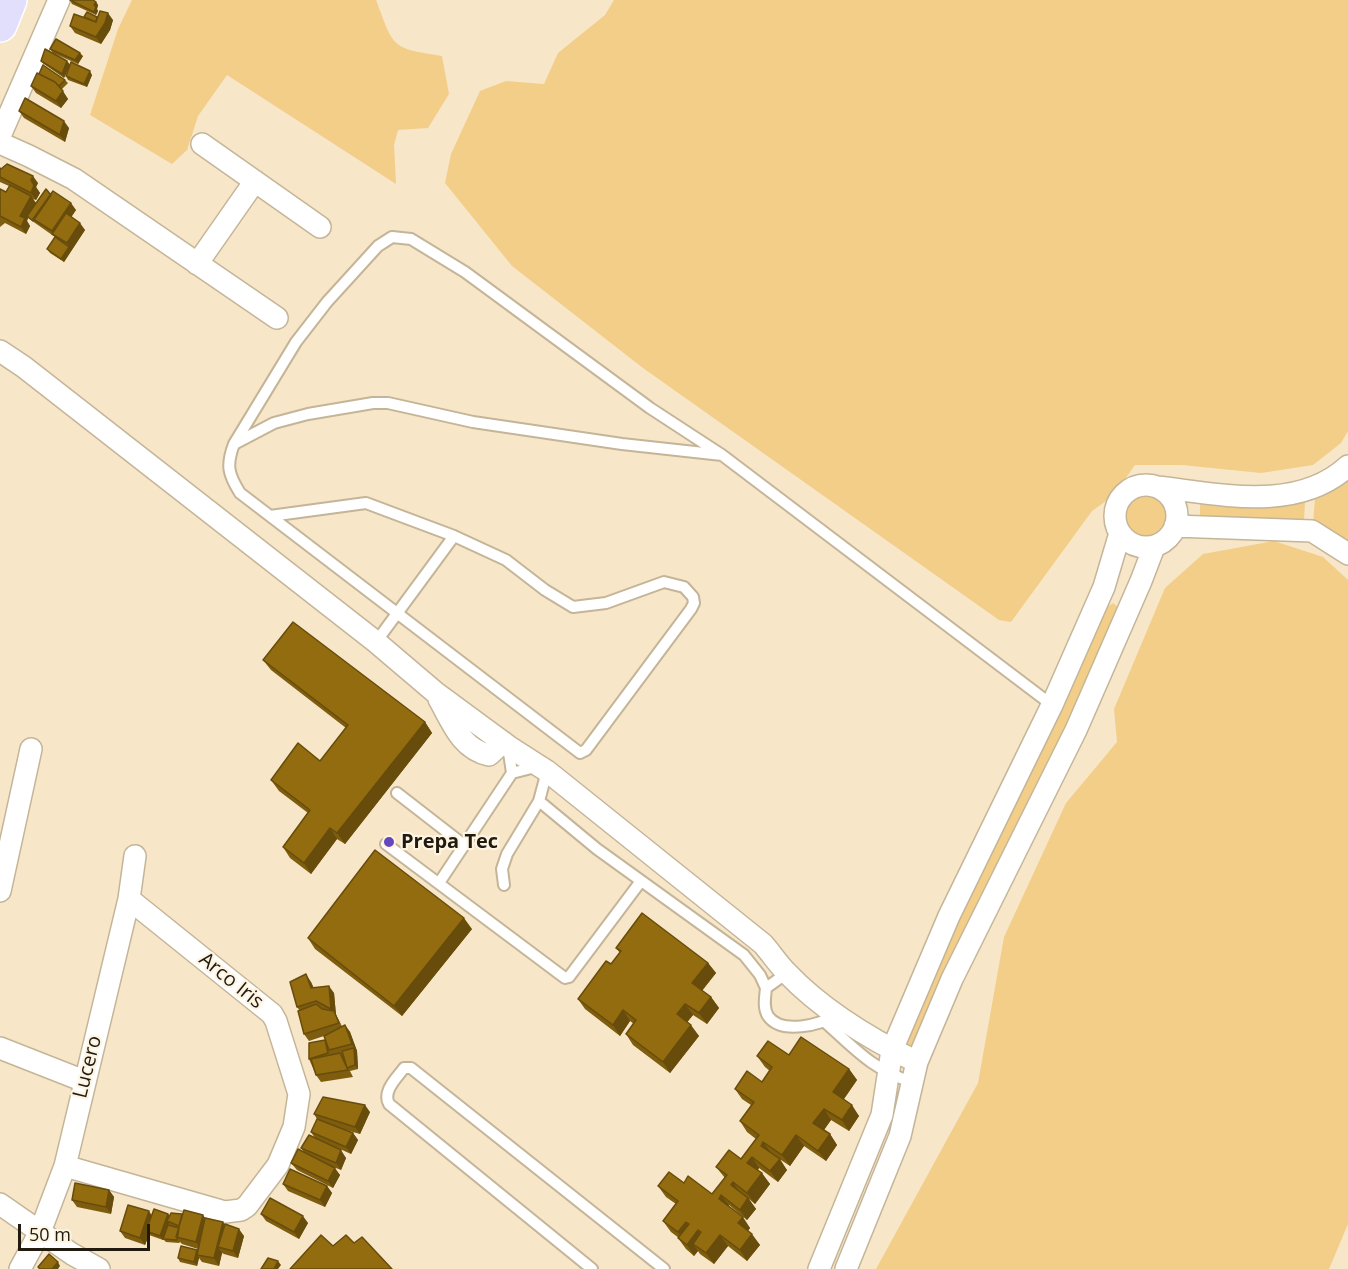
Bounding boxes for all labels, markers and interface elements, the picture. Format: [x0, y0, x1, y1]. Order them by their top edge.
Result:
place label: Prepa Tec [401, 830, 498, 854]
marker: Prepa Tec [382, 835, 396, 849]
street label: Arco Iris [194, 948, 268, 1014]
street label: Lucero [69, 1033, 107, 1101]
scale bar [21, 1212, 153, 1250]
text: 50 m [29, 1222, 71, 1246]

